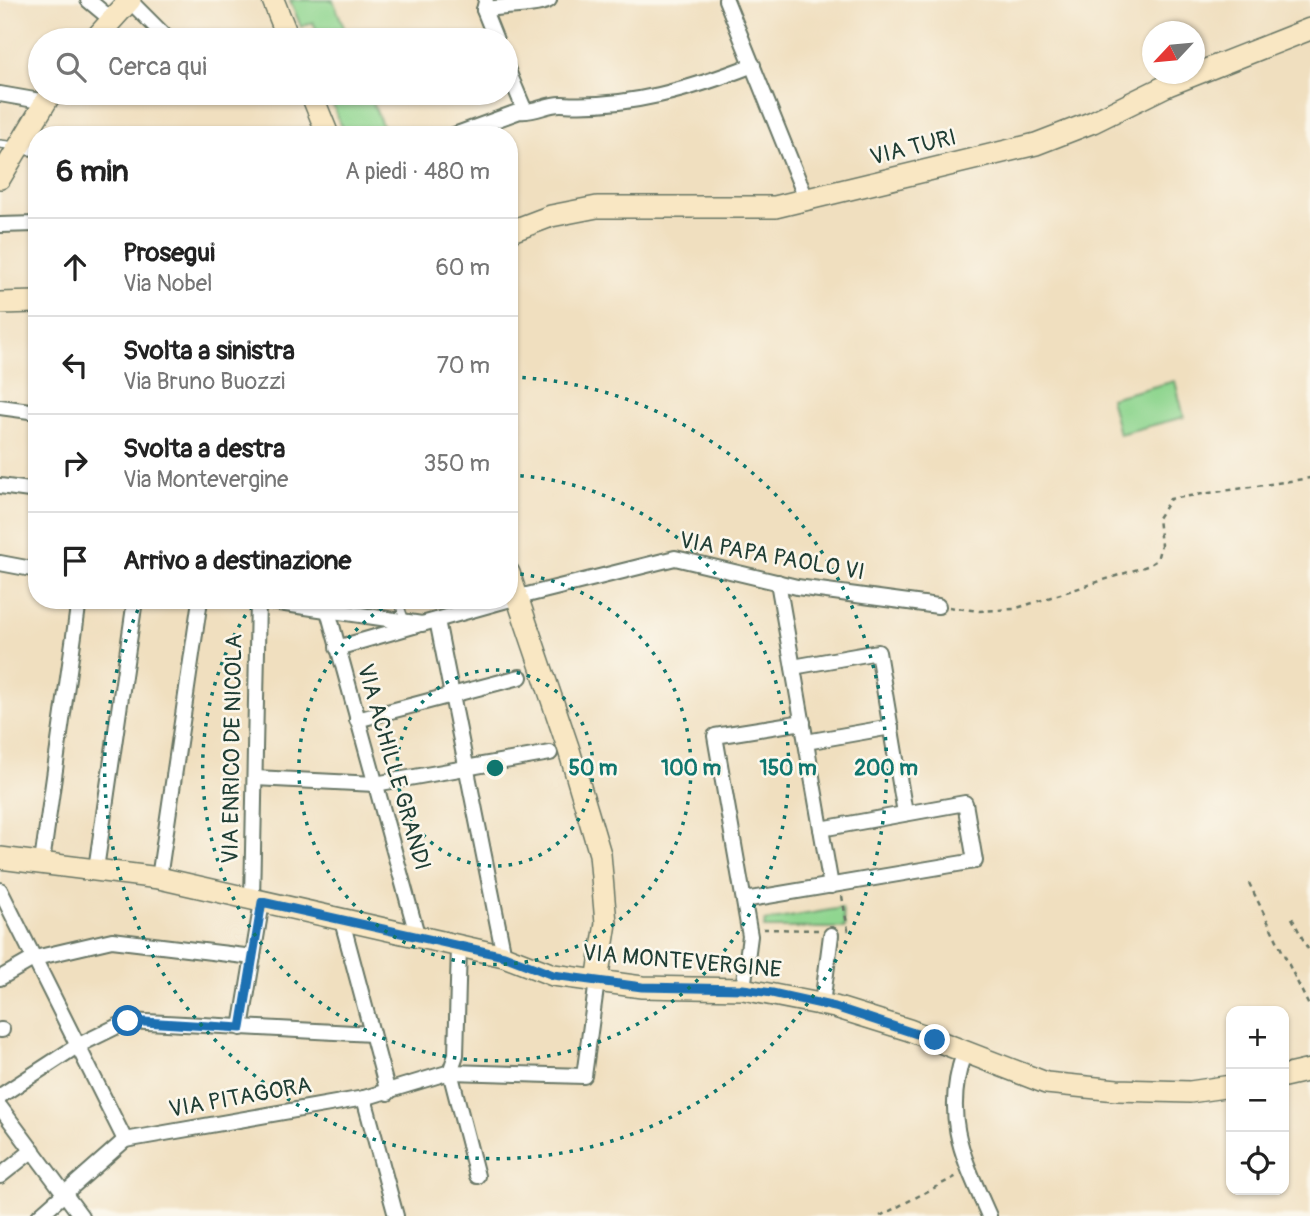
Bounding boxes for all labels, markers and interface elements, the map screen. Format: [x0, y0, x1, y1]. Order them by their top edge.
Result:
north arrow [1142, 21, 1205, 84]
search box [28, 28, 518, 105]
icon: search [52, 48, 90, 86]
text: Cerca qui [108, 51, 207, 83]
street label: VIA TURI [867, 122, 959, 172]
text: 6 min [56, 153, 129, 190]
text: A piedi · 480 m [345, 157, 490, 186]
text: Prosegui [123, 237, 215, 269]
icon: ahead [56, 248, 94, 286]
text: 60 m [435, 253, 490, 282]
text: Via Nobel [123, 269, 213, 298]
text: Svolta a sinistra [123, 335, 295, 367]
icon: left [56, 346, 94, 384]
text: 70 m [437, 351, 490, 380]
text: Via Bruno Buozzi [123, 367, 285, 396]
text: Svolta a destra [123, 433, 285, 465]
icon: right [56, 444, 94, 482]
text: 350 m [424, 449, 490, 478]
text: Via Montevergine [123, 465, 288, 494]
street label: VIA PAPA PAOLO VI [677, 525, 867, 587]
icon: arrive [56, 542, 94, 580]
text: Arrivo a destinazione [123, 545, 351, 577]
street label: VIA ENRICO DE NICOLA [215, 634, 249, 864]
street label: VIA ACHILLE GRANDI [351, 661, 437, 873]
text: 50 m [569, 755, 618, 782]
text: 100 m [661, 755, 721, 782]
text: 150 m [759, 755, 817, 782]
text: 200 m [854, 755, 918, 782]
centre of rings [483, 756, 507, 780]
street label: VIA MONTEVERGINE [581, 938, 783, 984]
route start [112, 1005, 143, 1036]
map controls [1226, 1006, 1289, 1195]
button: + [1226, 1006, 1289, 1069]
route end [919, 1024, 950, 1055]
button: − [1226, 1069, 1289, 1132]
street label: VIA PITAGORA [166, 1070, 314, 1124]
button: locate [1226, 1132, 1289, 1195]

